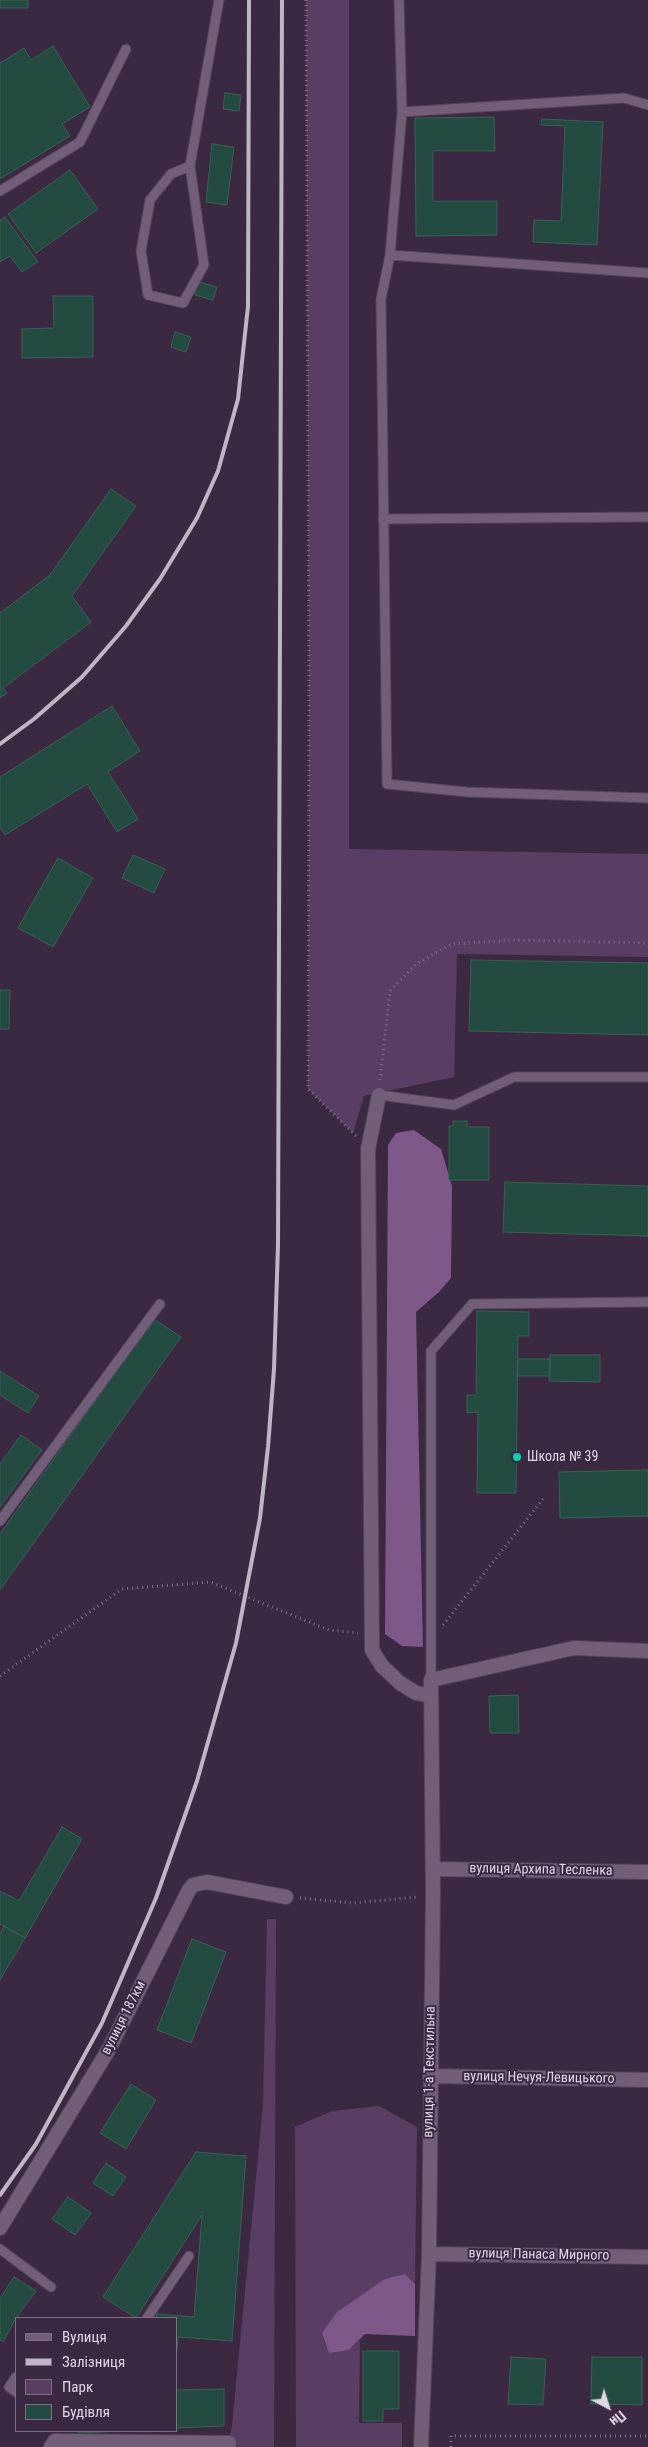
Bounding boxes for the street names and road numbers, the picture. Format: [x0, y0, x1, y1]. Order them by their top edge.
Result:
street label: вулиця Архипа Тесленка [469, 1860, 613, 1880]
street label: вулиця 187км [98, 1978, 150, 2058]
street label: вулиця 1-а Текстильна [420, 2006, 440, 2138]
street label: вулиця Нечуя-Левицького [463, 2068, 615, 2088]
street label: вулиця Панаса Мирного [469, 2245, 609, 2265]

